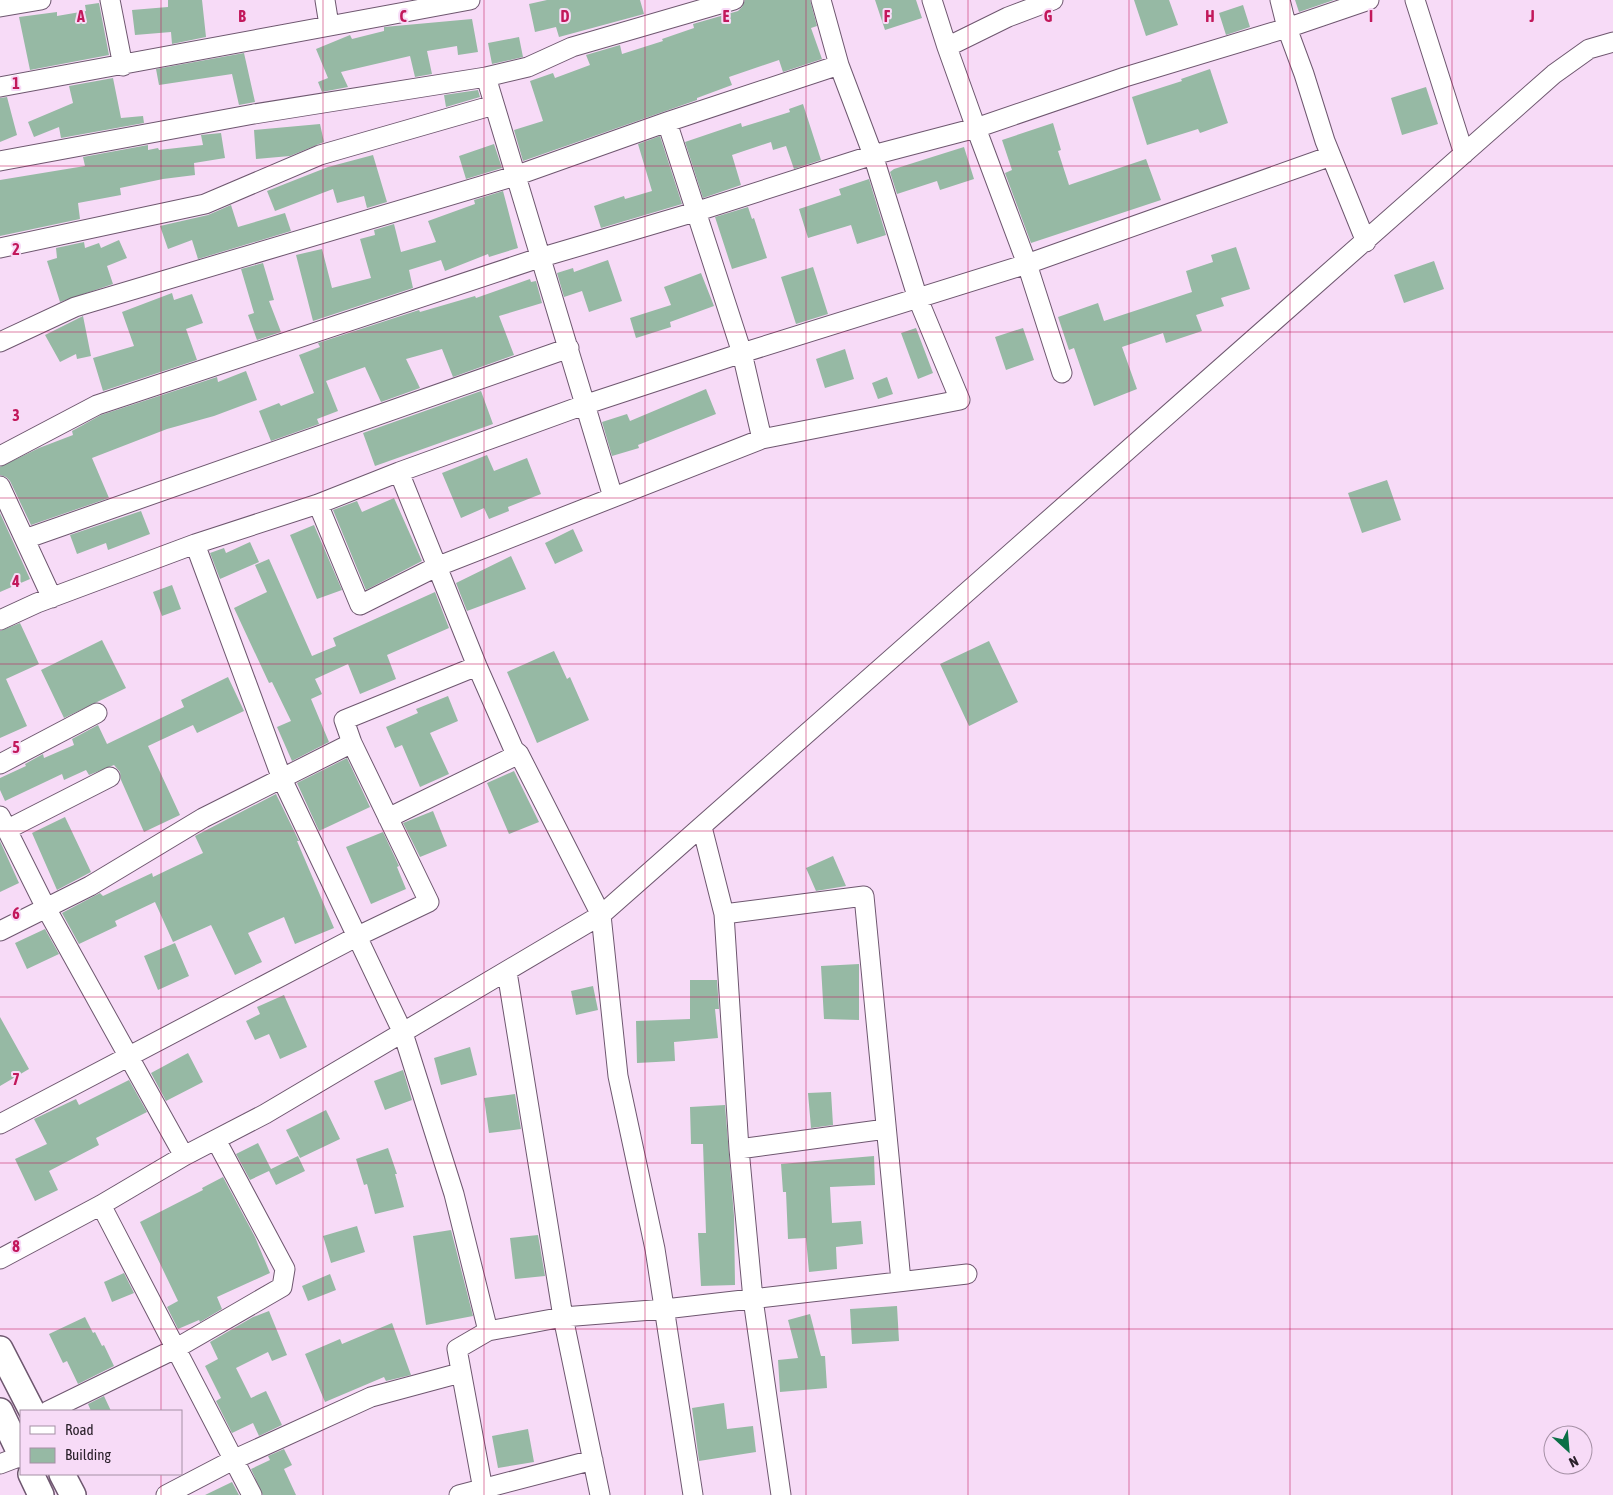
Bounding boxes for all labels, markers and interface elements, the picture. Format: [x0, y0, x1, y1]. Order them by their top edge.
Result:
text: A [76, 7, 85, 25]
text: B [238, 7, 246, 25]
text: C [399, 7, 407, 25]
text: D [561, 7, 570, 25]
text: E [723, 7, 730, 25]
text: F [884, 7, 891, 25]
text: G [1044, 7, 1053, 25]
text: H [1205, 7, 1215, 25]
text: I [1369, 7, 1373, 25]
text: J [1528, 7, 1535, 25]
text: 1 [12, 74, 20, 92]
text: 2 [12, 240, 20, 258]
text: 3 [12, 406, 20, 424]
text: 4 [11, 572, 20, 590]
text: 5 [12, 738, 20, 756]
text: 6 [12, 904, 20, 922]
text: 7 [12, 1070, 20, 1088]
text: 8 [12, 1237, 20, 1255]
legend [20, 1410, 182, 1475]
text: Road [65, 1421, 94, 1438]
north arrow [1543, 1425, 1593, 1475]
text: Building [65, 1446, 111, 1463]
text: N [1566, 1453, 1581, 1471]

